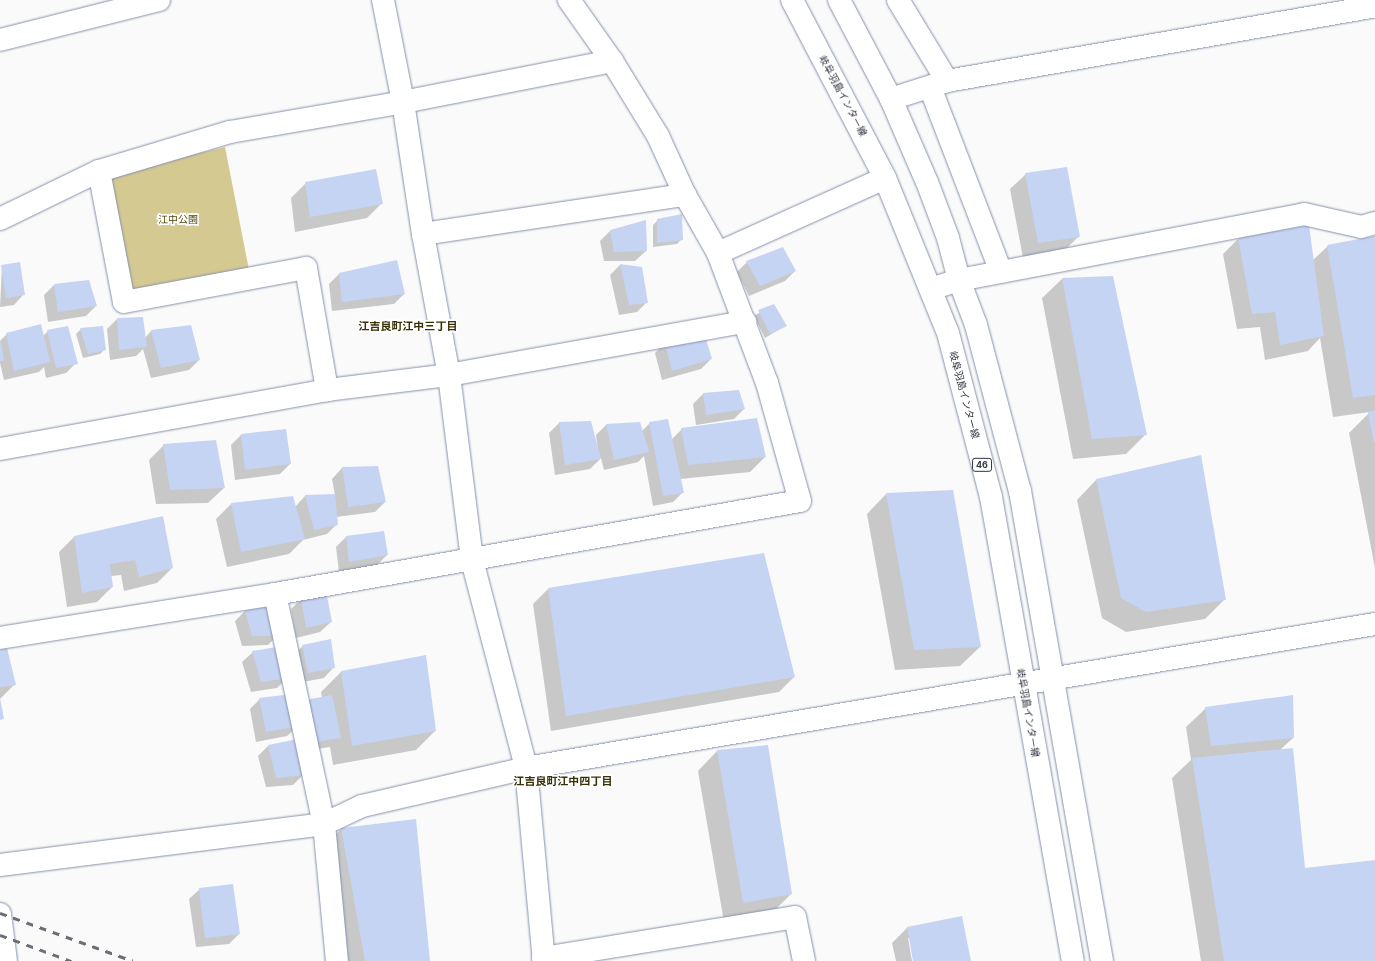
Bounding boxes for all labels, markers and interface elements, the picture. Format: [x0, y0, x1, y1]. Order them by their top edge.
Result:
street label: 岐阜羽島インター線 [817, 53, 869, 139]
park label: 江中公園 [158, 214, 198, 226]
district label: 江吉良町江中三丁目 [359, 319, 457, 333]
street label: 岐阜羽島インター線 [947, 350, 981, 440]
road number: 46 [972, 458, 992, 472]
street label: 岐阜羽島インター線 [1014, 668, 1042, 758]
district label: 江吉良町江中四丁目 [514, 774, 612, 788]

